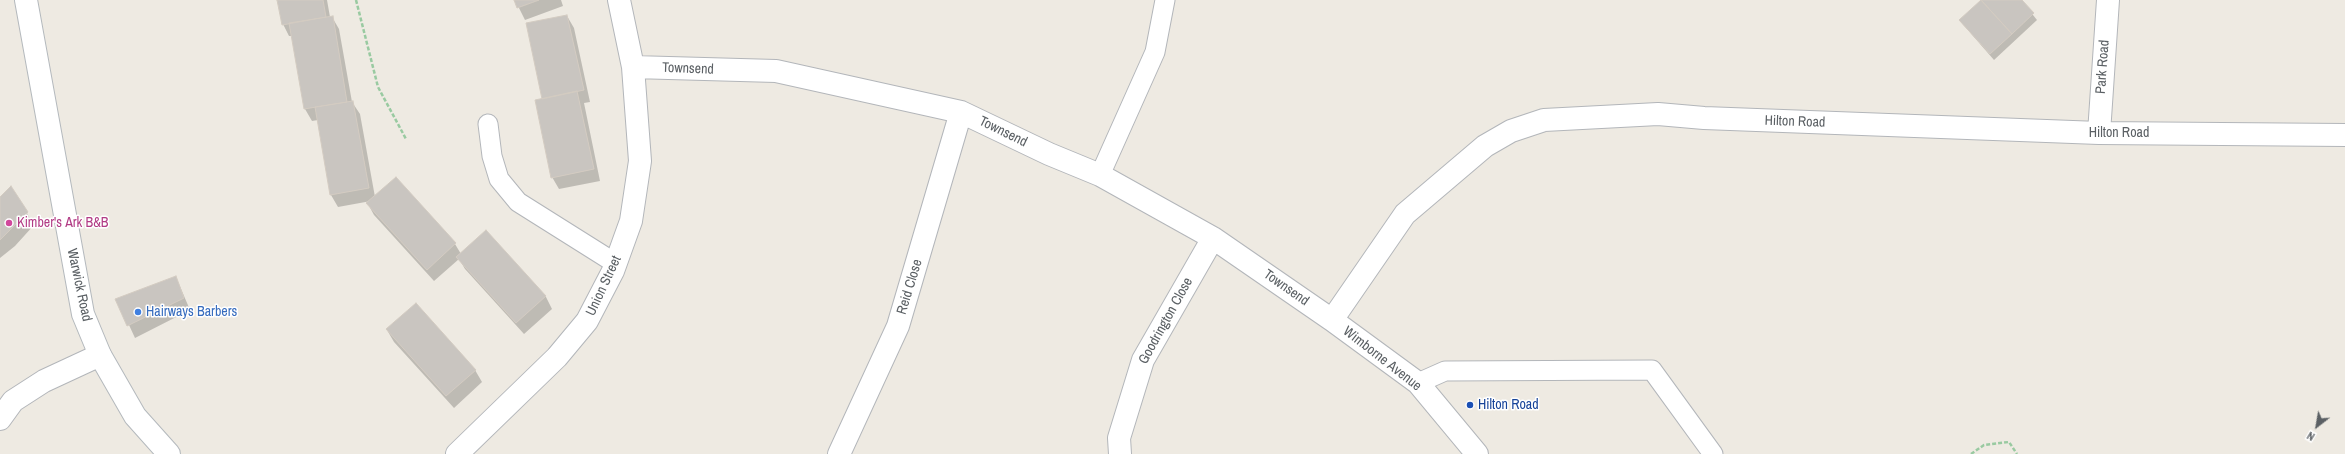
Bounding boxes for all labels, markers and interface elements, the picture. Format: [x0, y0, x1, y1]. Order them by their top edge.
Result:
street label: Park Road [2093, 39, 2113, 95]
street label: Townsend [662, 60, 714, 78]
street label: Townsend [976, 113, 1030, 151]
street label: Hilton Road [1764, 113, 1826, 131]
street label: Hilton Road [2089, 125, 2149, 141]
place label: Kimber's Ark B&B [17, 215, 109, 231]
marker: Kimber's Ark B&B [4, 218, 14, 228]
street label: Warwick Road [63, 247, 95, 323]
street label: Union Street [583, 253, 625, 319]
street label: Reid Close [894, 257, 926, 317]
street label: Townsend [1260, 266, 1312, 310]
street label: Goodrington Close [1135, 275, 1197, 367]
place label: Hairways Barbers [146, 304, 237, 320]
marker: Hairways Barbers [133, 307, 143, 317]
street label: Wimborne Avenue [1339, 323, 1425, 395]
place label: Hilton Road [1478, 397, 1539, 413]
marker: Hilton Road [1465, 400, 1475, 410]
north arrow [2297, 406, 2337, 446]
text: N [2304, 429, 2317, 444]

